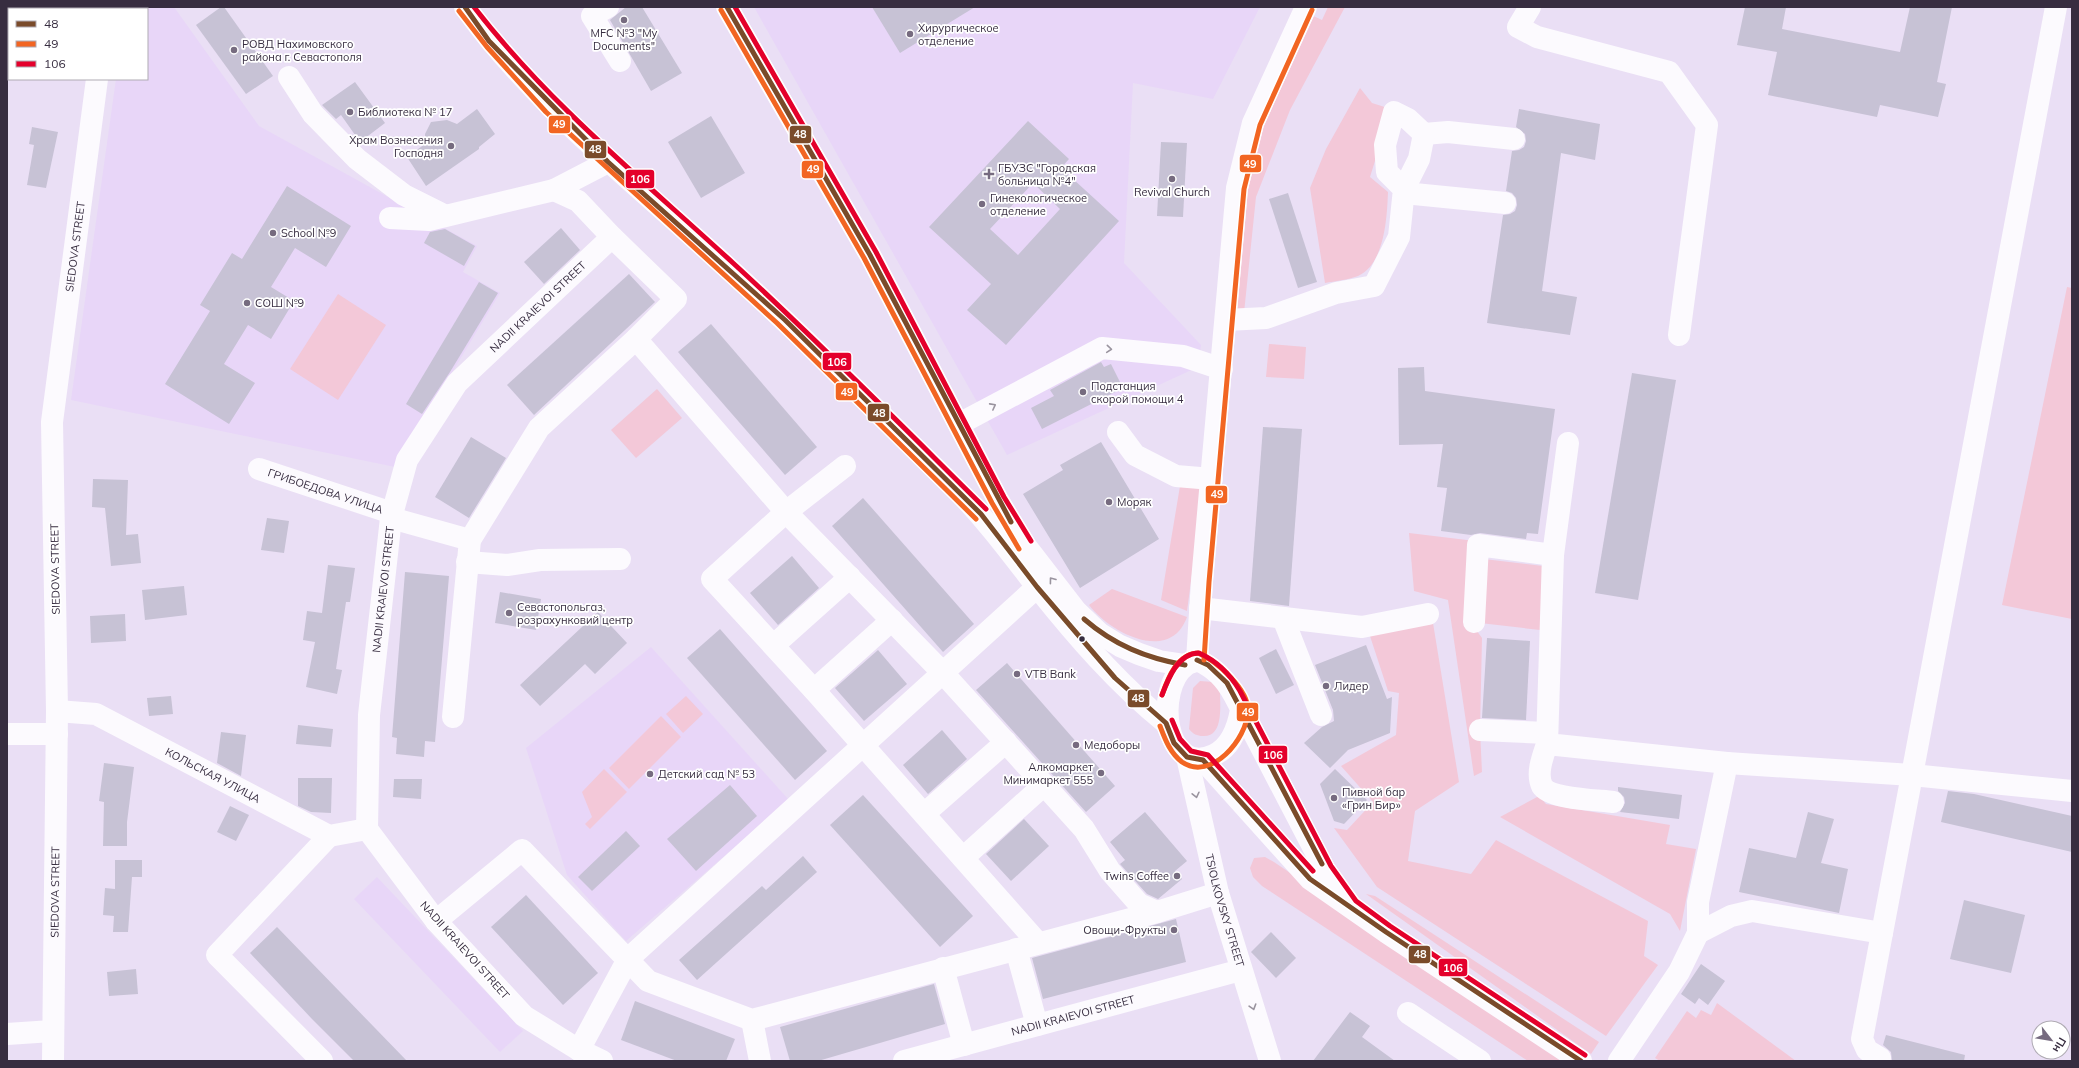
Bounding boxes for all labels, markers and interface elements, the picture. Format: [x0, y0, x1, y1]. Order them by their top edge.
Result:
legend [8, 8, 148, 80]
marker: MFC №3 "My Documents" [619, 15, 629, 25]
text: 48 [44, 16, 58, 31]
place label: Хирургическое отделение [918, 21, 999, 48]
place label: MFC №3 "My Documents" [591, 26, 658, 53]
marker: Хирургическое отделение [905, 29, 915, 39]
text: 49 [44, 36, 58, 51]
place label: РОВД Нахимовского района г. Севастополя [242, 37, 362, 64]
marker: РОВД Нахимовского района г. Севастополя [229, 45, 239, 55]
text: 106 [44, 56, 66, 71]
place label: Библиотека № 17 [358, 105, 452, 119]
marker: Библиотека № 17 [345, 107, 355, 117]
line badge: 49 [548, 115, 571, 134]
text: 49 [552, 117, 566, 131]
line badge: 48 [789, 125, 812, 144]
text: 48 [793, 127, 807, 141]
place label: Храм Вознесения Господня [349, 133, 443, 160]
line badge: 48 [584, 140, 607, 159]
marker: Храм Вознесения Господня [446, 141, 456, 151]
text: 48 [588, 142, 602, 156]
line badge: 49 [1239, 154, 1262, 173]
text: 49 [1243, 157, 1257, 171]
line badge: 49 [801, 160, 824, 179]
place label: ГБУЗС "Городская больница №4" [998, 161, 1096, 188]
text: 49 [806, 162, 820, 176]
marker: ГБУЗС "Городская больница №4" [983, 168, 995, 180]
line badge: 106 [625, 169, 655, 189]
text: 106 [630, 172, 650, 186]
marker: Revival Church [1167, 174, 1177, 184]
place label: Revival Church [1134, 185, 1210, 199]
place label: Гинекологическое отделение [990, 191, 1087, 218]
marker: Гинекологическое отделение [977, 199, 987, 209]
street label: SIEDOVA STREET [62, 200, 88, 293]
place label: School №9 [281, 226, 336, 240]
marker: School №9 [268, 228, 278, 238]
street label: NADII KRAIEVOI STREET [487, 258, 589, 355]
place label: СОШ №9 [255, 296, 304, 310]
marker: СОШ №9 [242, 298, 252, 308]
one-way arrow [1106, 344, 1112, 353]
line badge: 106 [822, 352, 852, 371]
text: 106 [827, 355, 847, 369]
place label: Подстанция скорой помощи 4 [1091, 379, 1184, 406]
line badge: 49 [835, 382, 858, 401]
text: 49 [840, 385, 854, 399]
marker: Подстанция скорой помощи 4 [1078, 387, 1088, 397]
line badge: 48 [867, 403, 890, 422]
one-way arrow [989, 403, 996, 410]
text: 48 [872, 406, 886, 420]
street label: ГРИБОЕДОВА УЛИЦА [266, 465, 385, 517]
line badge: 49 [1205, 485, 1228, 504]
text: 49 [1210, 487, 1224, 501]
place label: Моряк [1117, 495, 1152, 509]
marker: Моряк [1104, 497, 1114, 507]
street label: SIEDOVA STREET [47, 523, 63, 615]
street label: NADII KRAIEVOI STREET [369, 525, 397, 653]
one-way arrow [1050, 578, 1057, 585]
place label: Севастопольгаз, розрахунковий центр [517, 600, 633, 627]
marker: Севастопольгаз, розрахунковий центр [504, 608, 514, 618]
unlabelled marker [1077, 634, 1087, 644]
place label: VTB Bank [1025, 667, 1076, 681]
marker: VTB Bank [1012, 669, 1022, 679]
place label: Лидер [1334, 679, 1369, 693]
marker: Лидер [1321, 681, 1331, 691]
line badge: 48 [1127, 689, 1150, 708]
text: 48 [1131, 691, 1145, 705]
line badge: 49 [1236, 702, 1259, 722]
text: 49 [1241, 705, 1255, 719]
place label: Медоборы [1084, 738, 1140, 752]
marker: Медоборы [1071, 740, 1081, 750]
street label: КОЛЬСКАЯ УЛИЦА [163, 745, 263, 806]
line badge: 106 [1258, 745, 1288, 764]
text: 106 [1263, 748, 1283, 762]
place label: Алкомаркет Минимаркет 555 [1003, 760, 1093, 787]
place label: Детский сад № 53 [658, 767, 755, 781]
marker: Алкомаркет Минимаркет 555 [1096, 768, 1106, 778]
marker: Детский сад № 53 [645, 769, 655, 779]
place label: Пивной бар «Грин Бир» [1342, 785, 1406, 812]
one-way arrow [1191, 792, 1199, 798]
marker: Пивной бар «Грин Бир» [1329, 793, 1339, 803]
street label: SIEDOVA STREET [47, 846, 62, 938]
street label: TSIOLKOVSKY STREET [1202, 853, 1248, 969]
place label: Twins Coffee [1104, 869, 1169, 883]
marker: Twins Coffee [1172, 871, 1182, 881]
street label: NADII KRAIEVOI STREET [417, 898, 513, 1002]
place label: Овощи-Фрукты [1083, 923, 1166, 937]
marker: Овощи-Фрукты [1169, 925, 1179, 935]
line badge: 48 [1408, 945, 1431, 964]
text: 48 [1413, 947, 1427, 961]
line badge: 106 [1438, 958, 1468, 977]
text: 106 [1443, 961, 1463, 975]
street label: NADII KRAIEVOI STREET [1010, 992, 1136, 1039]
one-way arrow [1248, 1004, 1257, 1011]
north arrow [2031, 1020, 2071, 1060]
text: Пн [2050, 1035, 2070, 1055]

